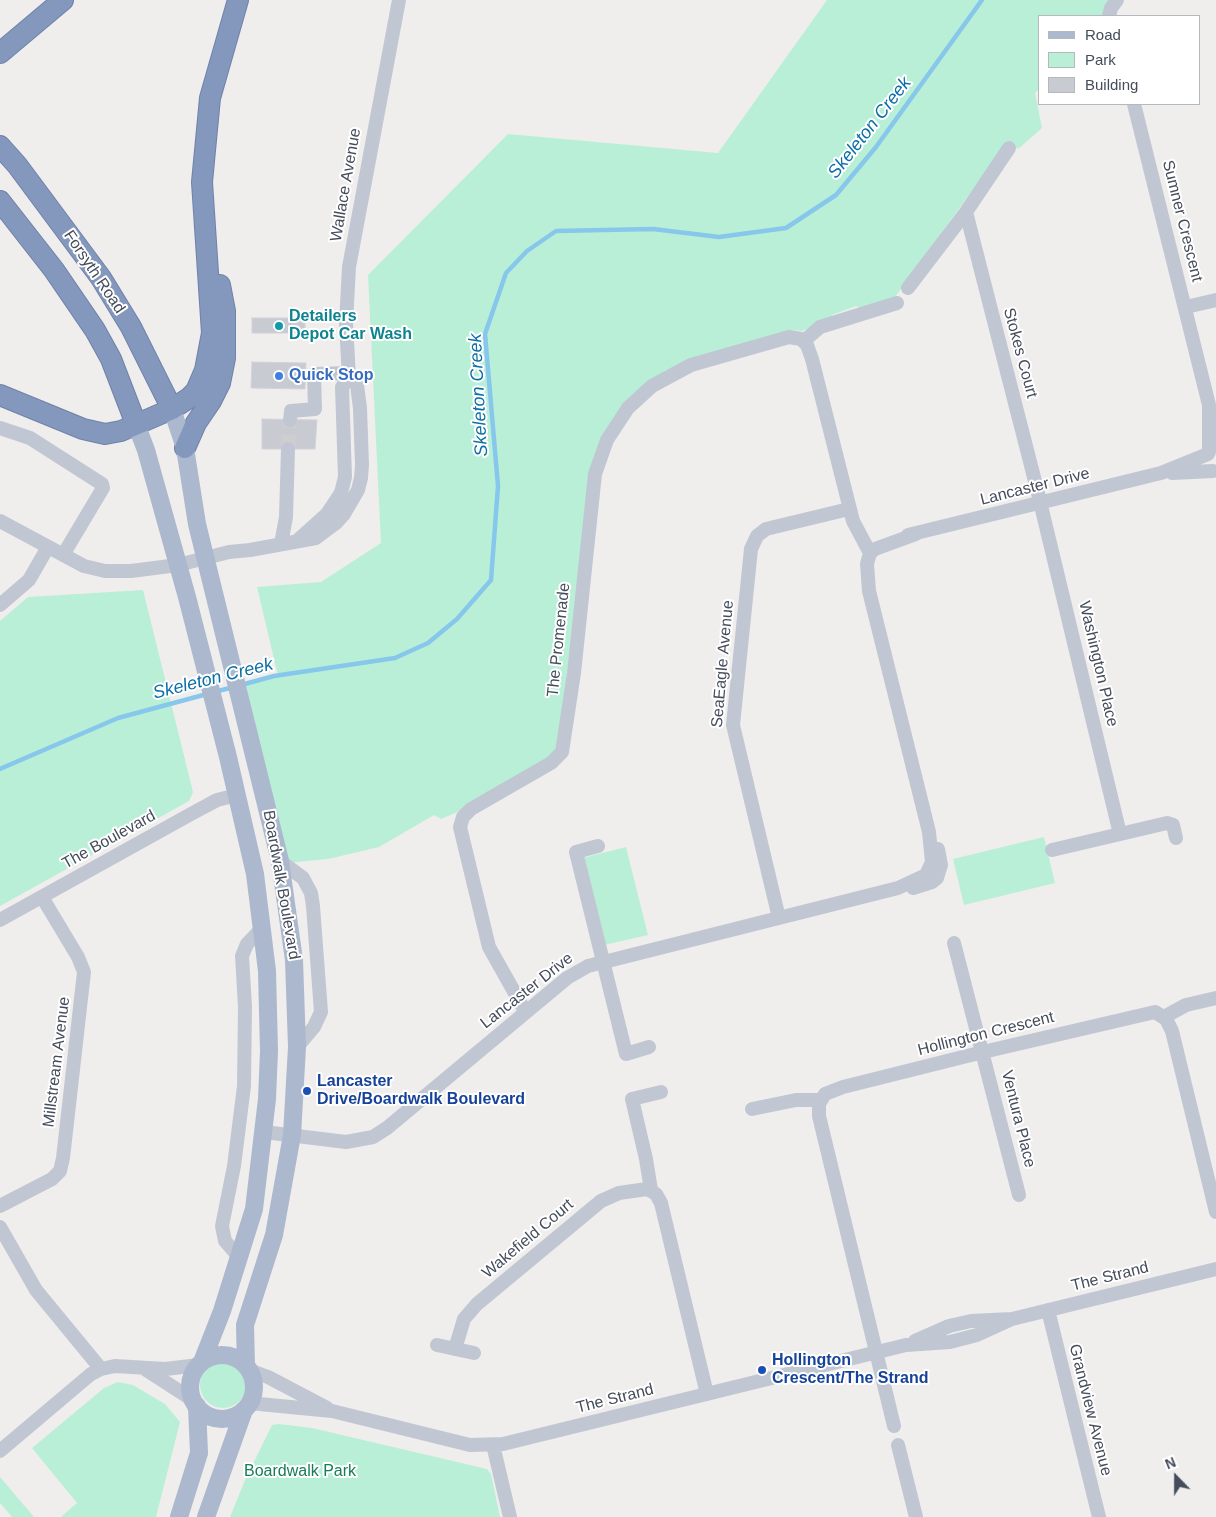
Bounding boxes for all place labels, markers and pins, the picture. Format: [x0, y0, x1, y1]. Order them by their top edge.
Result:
place label: Detailers Depot Car Wash [289, 307, 412, 345]
marker: Detailers Depot Car Wash [273, 320, 285, 332]
place label: Quick Stop [289, 366, 373, 386]
marker: Quick Stop [273, 370, 285, 382]
place label: Lancaster Drive/Boardwalk Boulevard [317, 1072, 525, 1110]
marker: Lancaster Drive/Boardwalk Boulevard [301, 1085, 313, 1097]
place label: Hollington Crescent/The Strand [772, 1351, 928, 1389]
marker: Hollington Crescent/The Strand [756, 1364, 768, 1376]

